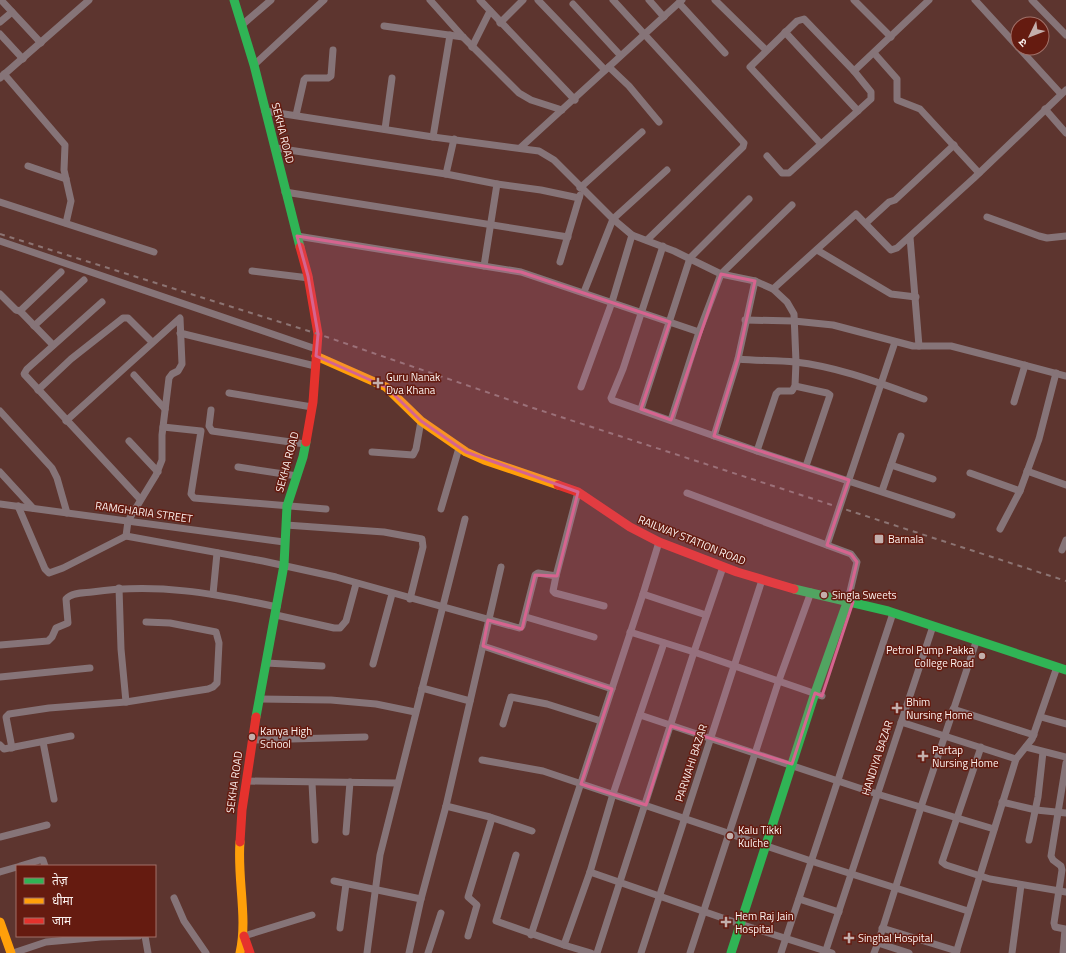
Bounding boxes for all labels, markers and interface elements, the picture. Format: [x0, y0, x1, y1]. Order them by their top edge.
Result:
north arrow [1010, 16, 1050, 56]
text: उ [1014, 35, 1031, 51]
street label: SEKHA ROAD [268, 101, 298, 165]
place label: Guru Nanak Dva Khana [386, 369, 441, 398]
marker: Guru Nanak Dva Khana [373, 378, 383, 388]
street label: SEKHA ROAD [271, 430, 303, 494]
street label: RAMGHARIA STREET [94, 497, 194, 527]
street label: RAILWAY STATION ROAD [636, 511, 748, 569]
place label: Barnala [888, 531, 924, 547]
marker: Barnala [873, 533, 885, 545]
place label: Singla Sweets [832, 587, 897, 603]
marker: Singla Sweets [819, 590, 829, 600]
place label: Petrol Pump Pakka College Road [886, 642, 974, 671]
marker: Petrol Pump Pakka College Road [977, 651, 987, 661]
place label: Bhim Nursing Home [906, 694, 973, 723]
marker: Bhim Nursing Home [891, 702, 903, 714]
street label: HANDIYA BAZAR [857, 718, 897, 798]
street label: PARWAHI BAZAR [671, 722, 711, 804]
place label: Kanya High School [260, 723, 312, 752]
marker: Kanya High School [247, 732, 257, 742]
place label: Partap Nursing Home [932, 742, 999, 771]
street label: SEKHA ROAD [222, 750, 246, 814]
marker: Partap Nursing Home [917, 750, 929, 762]
place label: Kalu Tikki Kulche [738, 822, 782, 851]
marker: Kalu Tikki Kulche [725, 831, 735, 841]
legend [16, 865, 156, 937]
text: तेज़ [52, 871, 69, 890]
text: धीमा [52, 891, 74, 910]
place label: Hem Raj Jain Hospital [735, 908, 794, 937]
text: जाम [52, 911, 72, 930]
marker: Hem Raj Jain Hospital [720, 916, 732, 928]
place label: Singhal Hospital [858, 930, 933, 946]
marker: Singhal Hospital [843, 932, 855, 944]

